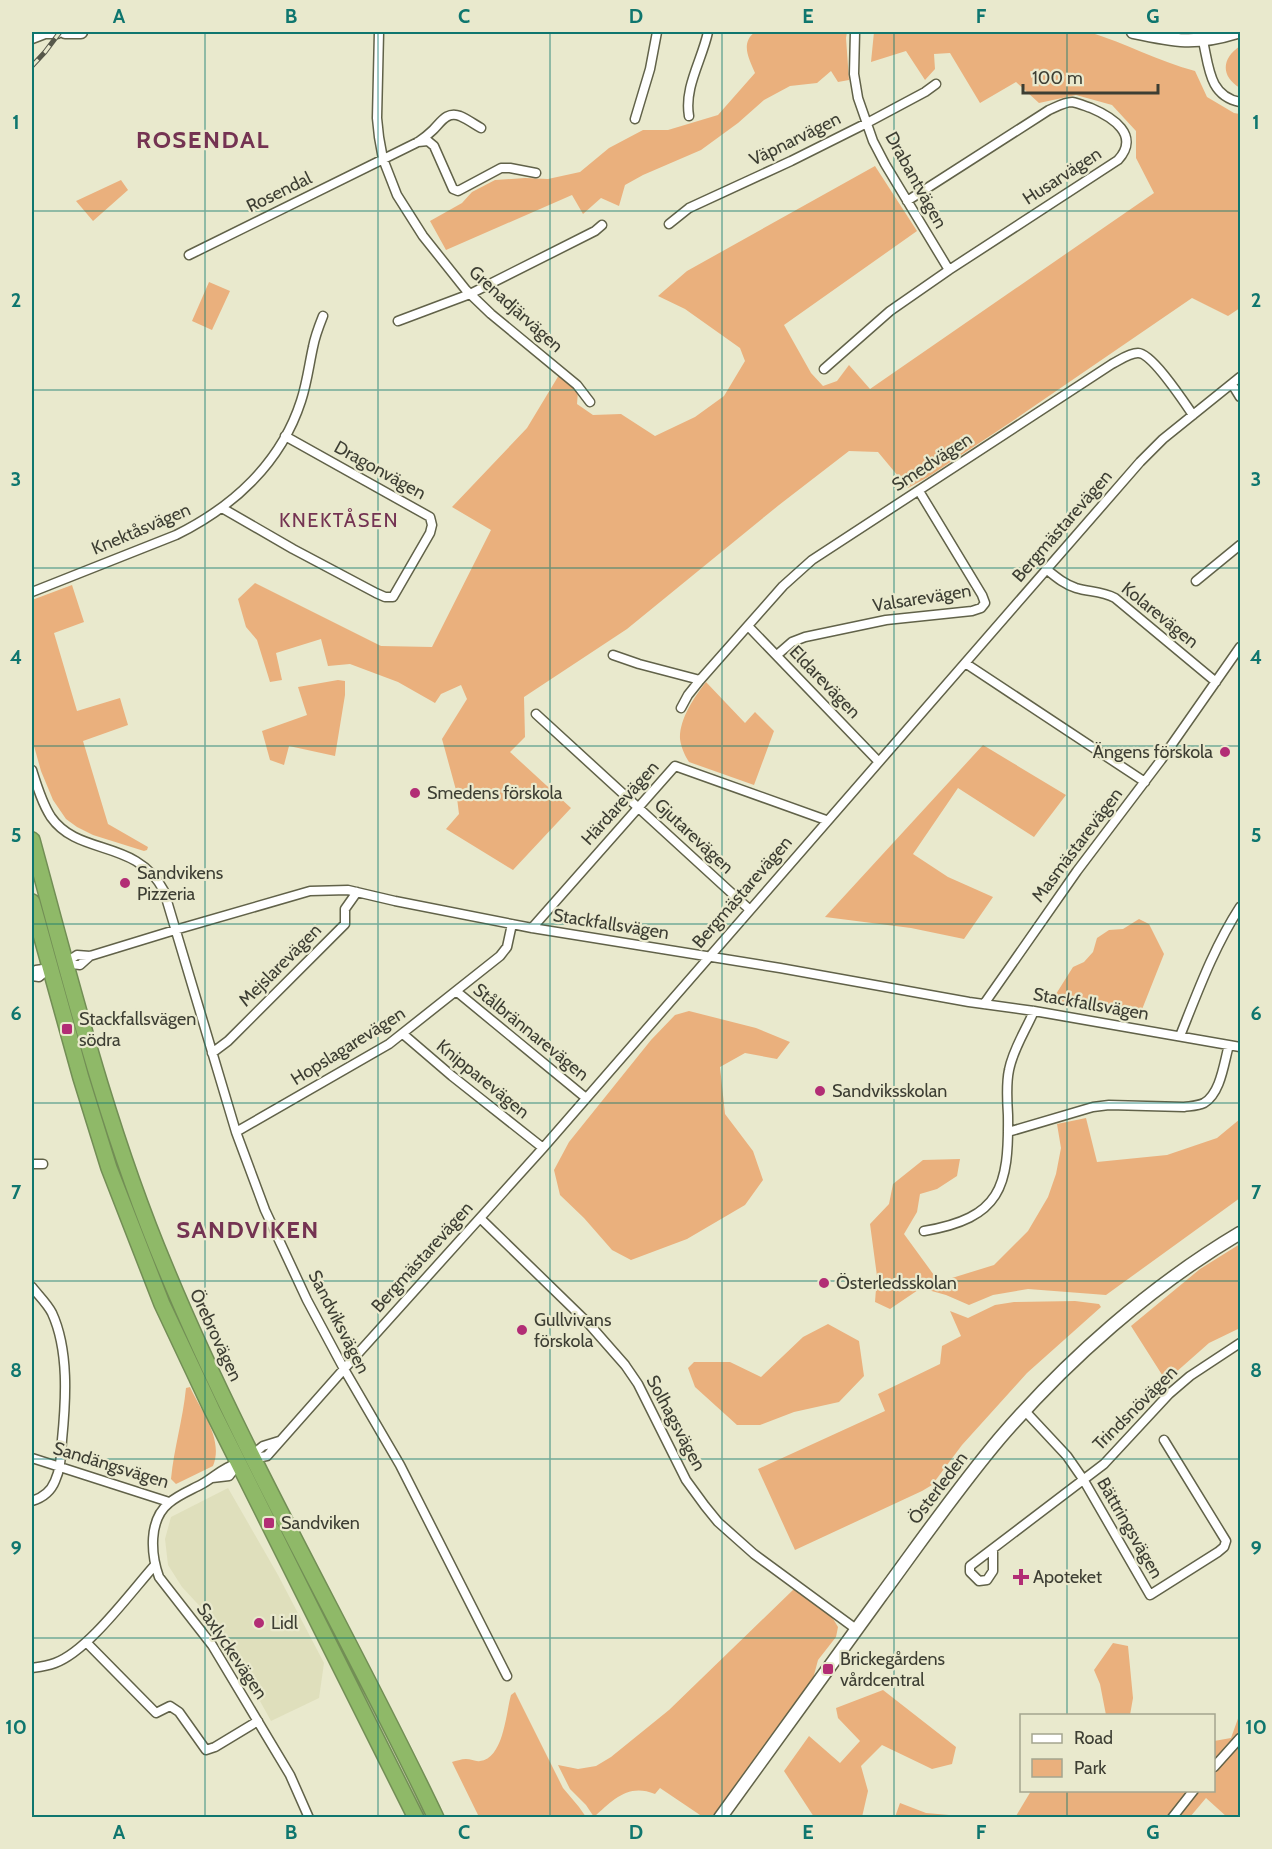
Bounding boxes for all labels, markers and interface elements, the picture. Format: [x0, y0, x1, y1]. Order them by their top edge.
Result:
text: A [113, 4, 126, 28]
text: B [285, 4, 297, 28]
text: C [458, 4, 470, 28]
text: D [629, 4, 643, 28]
text: E [802, 4, 814, 28]
text: F [976, 4, 987, 28]
text: G [1146, 4, 1160, 28]
scale bar [1023, 57, 1158, 95]
text: 100 m [1032, 67, 1083, 89]
street label: Väpnarvägen [746, 107, 844, 171]
text: 1 [12, 110, 20, 134]
text: 1 [1252, 110, 1260, 134]
district label: ROSENDAL [136, 125, 270, 154]
street label: Drabantvägen [880, 128, 952, 232]
street label: Husarvägen [1019, 142, 1105, 210]
street label: Rosendal [243, 166, 316, 217]
street label: Grenadjärvägen [464, 261, 568, 357]
text: 2 [11, 288, 21, 312]
text: 2 [1251, 288, 1261, 312]
street label: Smedvägen [888, 428, 976, 496]
street label: Dragonvägen [330, 436, 430, 504]
street label: Bergmästarevägen [1007, 465, 1117, 587]
text: 3 [11, 467, 21, 491]
text: 3 [1251, 467, 1261, 491]
street label: Knektåsvägen [88, 498, 194, 560]
district label: KNEKTÅSEN [279, 508, 399, 532]
street label: Kolarevägen [1117, 577, 1203, 653]
street label: Valsarevägen [871, 579, 973, 617]
street label: Eldarevägen [785, 641, 865, 723]
text: 4 [10, 645, 22, 669]
text: 4 [1250, 645, 1262, 669]
place label: Ängens förskola [1093, 741, 1213, 763]
marker: Ängens förskola [1218, 745, 1232, 759]
street label: Härdarevägen [577, 756, 663, 850]
place label: Smedens förskola [427, 782, 563, 804]
street label: Masmästarevägen [1027, 784, 1127, 906]
marker: Smedens förskola [408, 786, 422, 800]
street label: Gjutarevägen [650, 794, 738, 878]
text: 5 [11, 823, 21, 847]
text: 5 [1251, 823, 1261, 847]
street label: Bergmästarevägen [687, 831, 797, 953]
place label: Sandvikens Pizzeria [137, 862, 223, 905]
marker: Sandvikens Pizzeria [118, 876, 132, 890]
street label: Stackfallsvägen [551, 904, 671, 944]
street label: Mejslarevägen [234, 919, 326, 1011]
street label: Stålbrännarevägen [469, 979, 593, 1085]
street label: Stackfallsvägen [1031, 983, 1151, 1025]
text: 6 [10, 1001, 22, 1025]
text: 6 [1250, 1001, 1262, 1025]
street label: Hopslagarevägen [287, 1002, 409, 1090]
place label: Stackfallsvägen södra [79, 1008, 196, 1051]
marker: Stackfallsvägen södra [60, 1022, 74, 1036]
street label: Knipparevägen [432, 1035, 534, 1123]
place label: Sandviksskolan [832, 1080, 947, 1102]
marker: Sandviksskolan [813, 1084, 827, 1098]
text: 7 [11, 1180, 22, 1204]
text: 7 [1251, 1180, 1262, 1204]
street label: Bergmästarevägen [367, 1197, 477, 1317]
district label: SANDVIKEN [176, 1215, 320, 1244]
street label: Sandviksvägen [304, 1267, 374, 1377]
place label: Österledsskolan [836, 1272, 957, 1294]
marker: Österledsskolan [817, 1276, 831, 1290]
street label: Örebrovägen [185, 1285, 247, 1385]
place label: Gullvivans förskola [534, 1309, 611, 1352]
marker: Gullvivans förskola [515, 1323, 529, 1337]
text: 8 [10, 1358, 22, 1382]
text: 8 [1250, 1358, 1262, 1382]
street label: Trindsnövägen [1088, 1361, 1182, 1455]
street label: Solhagsvägen [642, 1371, 710, 1475]
street label: Sandängsvägen [50, 1437, 172, 1493]
street label: Österleden [904, 1448, 972, 1528]
street label: Bättringsvägen [1092, 1474, 1168, 1582]
place label: Sandviken [281, 1512, 360, 1534]
marker: Sandviken [262, 1516, 276, 1530]
text: 9 [10, 1536, 22, 1560]
text: 9 [1250, 1536, 1262, 1560]
place label: Apoteket [1033, 1566, 1102, 1588]
marker: Apoteket [1014, 1570, 1028, 1584]
street label: Saxlyckevägen [192, 1599, 272, 1703]
place label: Lidl [271, 1612, 299, 1634]
marker: Lidl [252, 1616, 266, 1630]
place label: Brickegårdens vårdcentral [840, 1648, 945, 1691]
marker: Brickegårdens vårdcentral [821, 1662, 835, 1676]
legend [1020, 1714, 1215, 1792]
text: 10 [5, 1715, 27, 1739]
text: 10 [1245, 1715, 1267, 1739]
text: Road [1074, 1727, 1113, 1749]
text: Park [1074, 1757, 1107, 1779]
text: A [113, 1820, 126, 1844]
text: B [285, 1820, 297, 1844]
text: C [458, 1820, 470, 1844]
text: D [629, 1820, 643, 1844]
text: E [802, 1820, 814, 1844]
text: F [976, 1820, 987, 1844]
text: G [1146, 1820, 1160, 1844]

